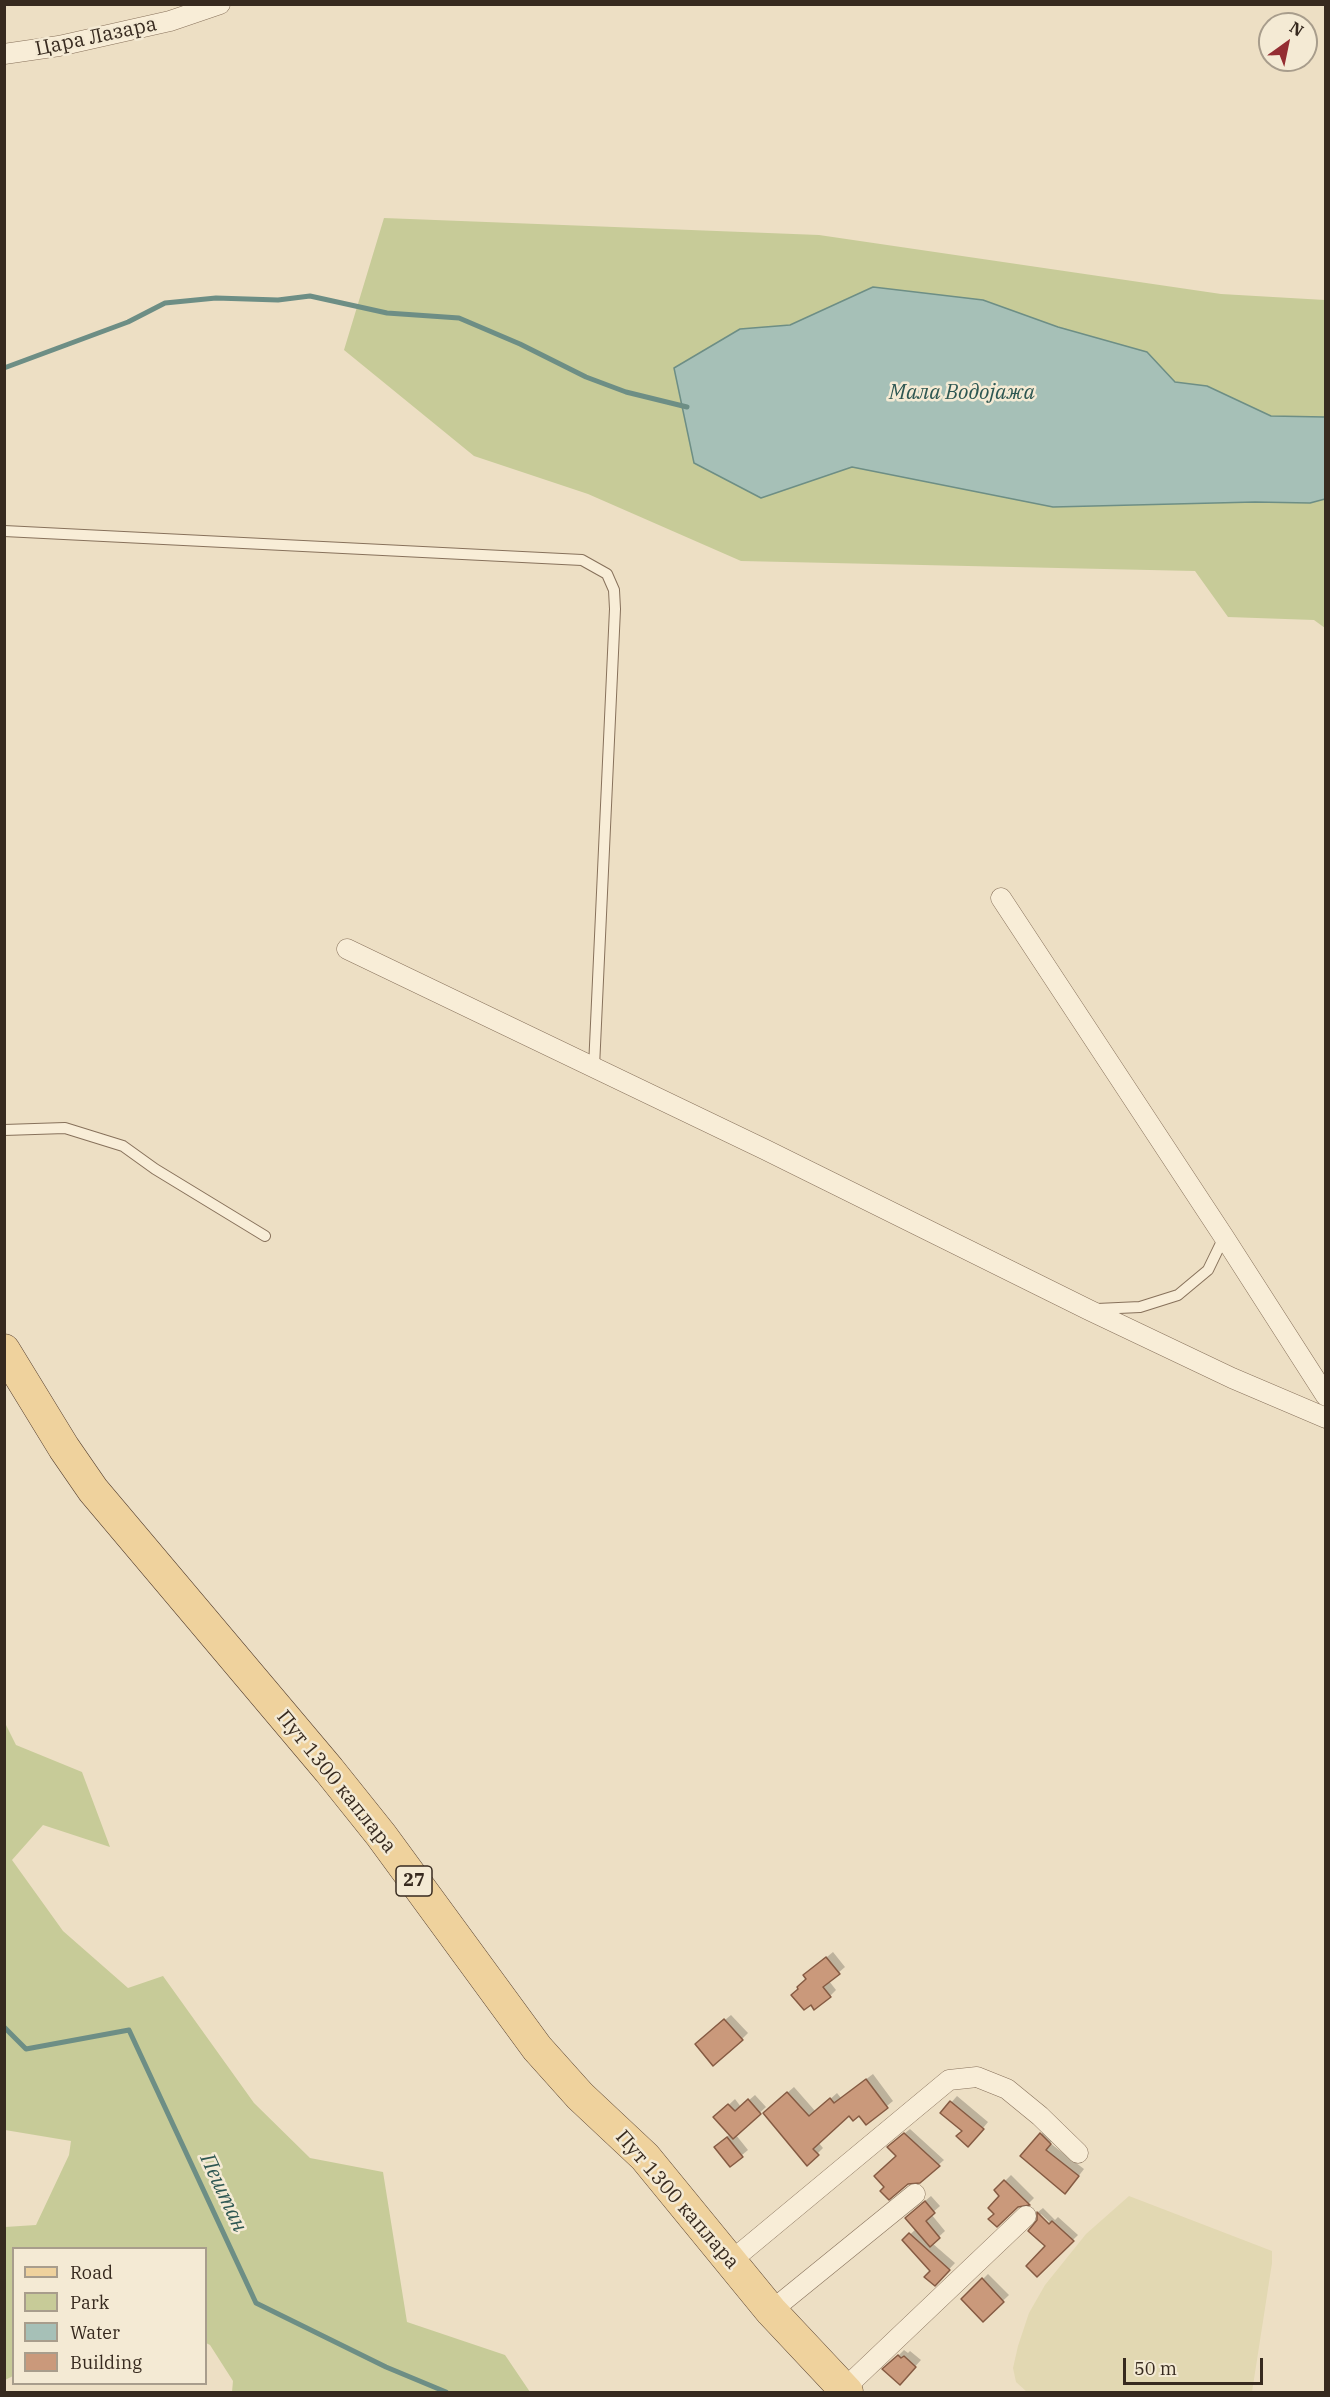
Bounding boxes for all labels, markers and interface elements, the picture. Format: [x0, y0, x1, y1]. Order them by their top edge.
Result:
street label: Цара Лазара [33, 12, 159, 62]
north arrow [1258, 12, 1318, 72]
text: N [1286, 17, 1307, 40]
water label: Мала Водојажа [889, 380, 1035, 406]
street label: Пут 1300 каплара [271, 1706, 401, 1858]
road number: 27 [396, 1866, 432, 1896]
street label: Пут 1300 каплара [610, 2126, 744, 2274]
water label: Пештан [194, 2150, 252, 2236]
legend [12, 2247, 207, 2385]
text: Road [70, 2261, 113, 2284]
text: Park [70, 2291, 109, 2314]
text: Water [70, 2321, 120, 2344]
scale bar [1126, 2346, 1266, 2384]
text: Building [70, 2351, 142, 2374]
text: 50 m [1134, 2357, 1177, 2380]

